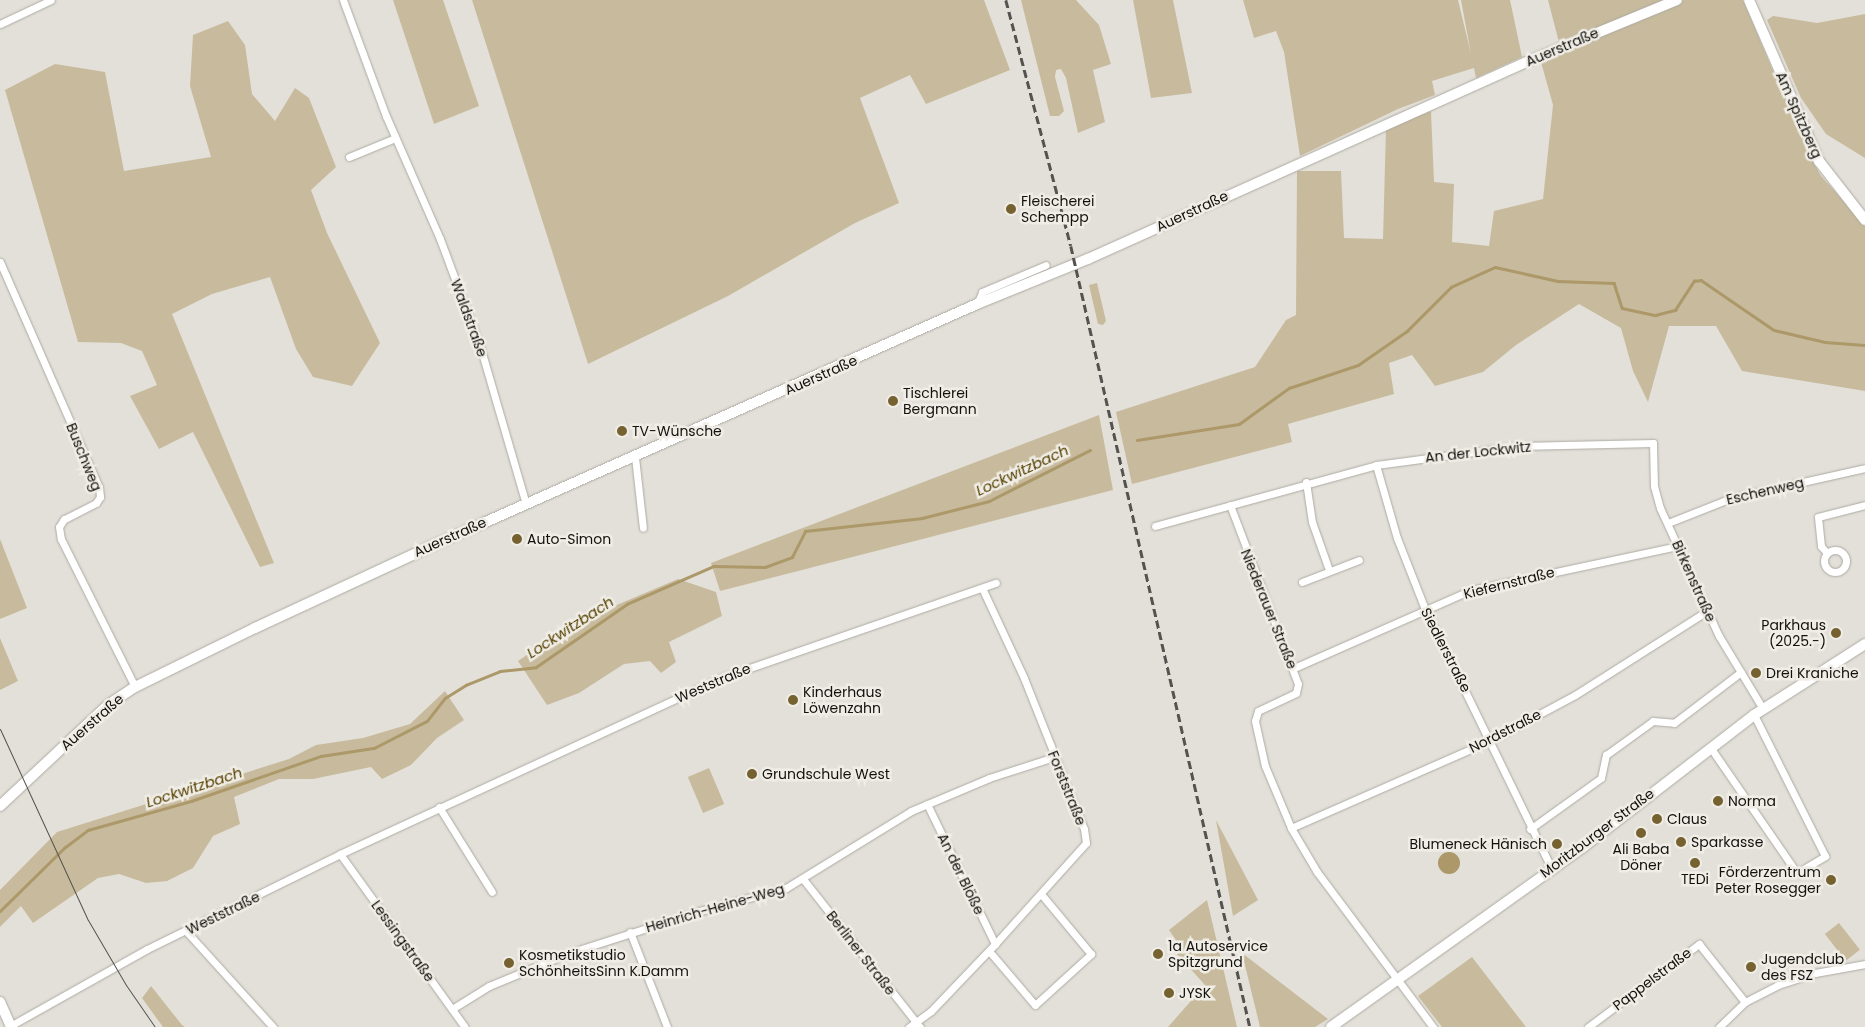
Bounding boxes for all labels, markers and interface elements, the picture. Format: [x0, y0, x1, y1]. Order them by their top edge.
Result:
street label: Auerstraße [1523, 24, 1601, 70]
street label: Am Spitzberg [1772, 69, 1826, 161]
street label: Auerstraße [1153, 187, 1231, 235]
place label: Fleischerei Schempp [1021, 193, 1094, 226]
marker: Fleischerei Schempp [1005, 203, 1017, 215]
street label: Waldstraße [447, 277, 491, 359]
street label: Auerstraße [782, 352, 860, 398]
place label: Tischlerei Bergmann [903, 385, 977, 418]
marker: Tischlerei Bergmann [887, 395, 899, 407]
street label: Buschweg [63, 421, 105, 493]
place label: TV-Wünsche [632, 423, 722, 439]
marker: TV-Wünsche [616, 425, 628, 437]
street label: An der Lockwitz [1424, 438, 1532, 466]
water label: Lockwitzbach [973, 441, 1071, 499]
street label: Eschenweg [1725, 474, 1805, 508]
street label: Auerstraße [411, 514, 489, 560]
place label: Auto-Simon [527, 531, 611, 547]
marker: Auto-Simon [511, 533, 523, 545]
street label: Birkenstraße [1669, 538, 1719, 624]
street label: Niederauer Straße [1237, 547, 1301, 671]
street label: Kiefernstraße [1462, 564, 1556, 602]
water label: Lockwitzbach [523, 592, 617, 662]
street label: Siedlerstraße [1418, 605, 1474, 695]
place label: Parkhaus (2025.-) [1761, 617, 1826, 650]
marker: Parkhaus (2025.-) [1830, 627, 1842, 639]
street label: Weststraße [673, 660, 753, 706]
place label: Drei Kraniche [1766, 665, 1859, 681]
marker: Drei Kraniche [1750, 667, 1762, 679]
place label: Kinderhaus Löwenzahn [803, 684, 882, 716]
street label: Auerstraße [57, 690, 127, 754]
marker: Kinderhaus Löwenzahn [787, 694, 799, 706]
street label: Nordstraße [1466, 706, 1544, 756]
street label: Forststraße [1044, 748, 1090, 828]
water label: Lockwitzbach [144, 763, 244, 811]
place label: Grundschule West [762, 766, 890, 782]
marker: Grundschule West [746, 768, 758, 780]
street label: Moritzburger Straße [1537, 785, 1657, 881]
place label: Norma [1728, 793, 1776, 809]
marker: Norma [1712, 795, 1724, 807]
place label: Claus [1667, 811, 1707, 827]
marker: Claus [1651, 813, 1663, 825]
marker: Ali Baba Döner [1635, 827, 1647, 839]
street label: An der Blöße [934, 831, 988, 917]
place label: Sparkasse [1691, 834, 1763, 850]
place label: Blumeneck Hänisch [1410, 836, 1547, 852]
marker: Sparkasse [1675, 836, 1687, 848]
marker: Blumeneck Hänisch [1551, 838, 1563, 850]
place label: Ali Baba Döner [1612, 841, 1670, 874]
marker: TEDi [1689, 857, 1701, 869]
place label: Förderzentrum Peter Rosegger [1715, 864, 1821, 896]
place label: TEDi [1681, 871, 1709, 887]
marker: Förderzentrum Peter Rosegger [1825, 874, 1837, 886]
street label: Heinrich-Heine-Weg [644, 880, 786, 936]
street label: Weststraße [183, 888, 263, 938]
street label: Lessingstraße [368, 897, 438, 985]
street label: Berliner Straße [823, 908, 899, 998]
place label: 1a Autoservice Spitzgrund [1168, 938, 1268, 970]
street label: Pappelstraße [1609, 944, 1695, 1014]
place label: Kosmetikstudio SchönheitsSinn K.Damm [519, 947, 689, 980]
marker: 1a Autoservice Spitzgrund [1152, 948, 1164, 960]
place label: Jugendclub des FSZ [1761, 951, 1844, 984]
marker: Kosmetikstudio SchönheitsSinn K.Damm [503, 957, 515, 969]
marker: Jugendclub des FSZ [1745, 961, 1757, 973]
place label: JYSK [1179, 985, 1211, 1001]
marker: JYSK [1163, 987, 1175, 999]

